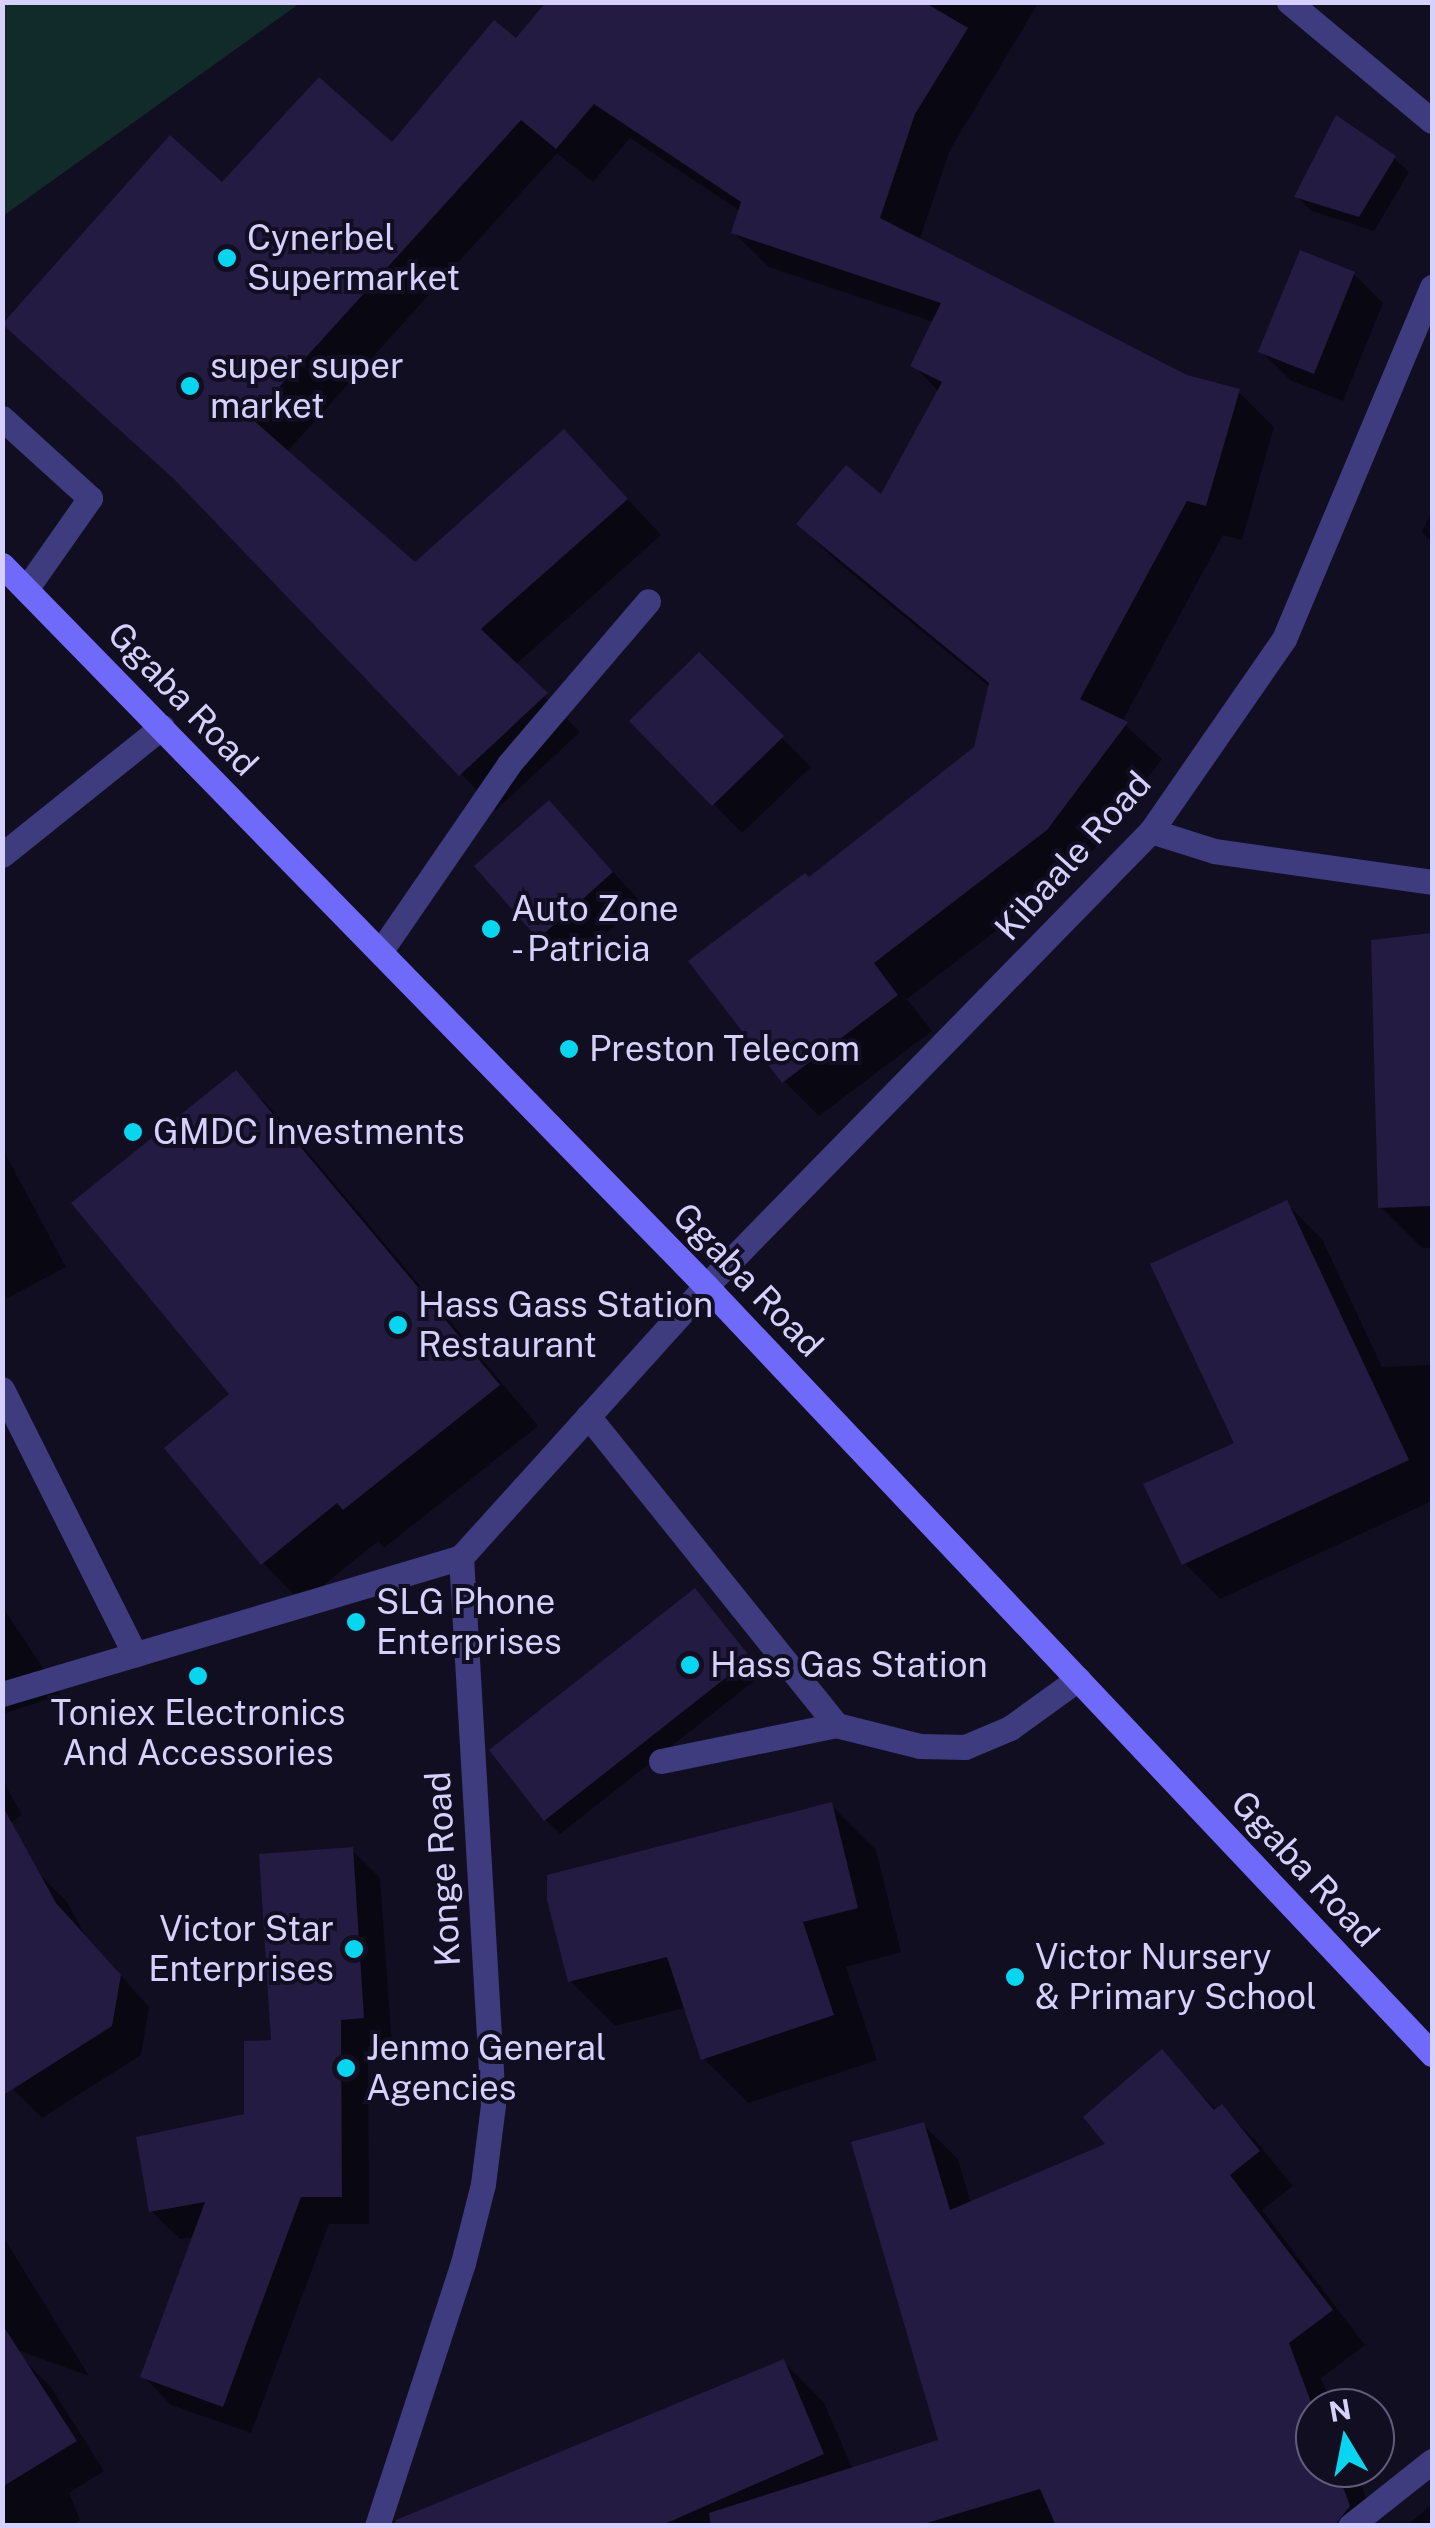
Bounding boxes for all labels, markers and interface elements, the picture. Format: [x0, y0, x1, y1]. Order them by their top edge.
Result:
place label: Cynerbel Supermarket [247, 217, 460, 299]
marker: Cynerbel Supermarket [216, 247, 238, 269]
place label: super super market [210, 345, 404, 427]
marker: super super market [179, 375, 201, 397]
street label: Ggaba Road [99, 613, 267, 785]
street label: Kibaale Road [986, 763, 1160, 949]
place label: Auto Zone - Patricia [511, 888, 679, 970]
marker: Auto Zone - Patricia [480, 918, 502, 940]
place label: Preston Telecom [589, 1028, 860, 1070]
marker: Preston Telecom [558, 1038, 580, 1060]
place label: GMDC Investments [153, 1111, 465, 1153]
marker: GMDC Investments [122, 1121, 144, 1143]
street label: Ggaba Road [664, 1194, 832, 1366]
place label: Hass Gass Station Restaurant [418, 1284, 714, 1366]
marker: Hass Gass Station Restaurant [387, 1314, 409, 1336]
place label: SLG Phone Enterprises [376, 1581, 562, 1663]
marker: SLG Phone Enterprises [345, 1611, 367, 1633]
place label: Hass Gas Station [710, 1644, 988, 1686]
marker: Hass Gas Station [679, 1654, 701, 1676]
marker: Toniex Electronics And Accessories [187, 1665, 209, 1687]
place label: Toniex Electronics And Accessories [50, 1692, 346, 1774]
street label: Konge Road [417, 1770, 469, 1968]
street label: Ggaba Road [1222, 1782, 1388, 1956]
place label: Victor Star Enterprises [148, 1908, 334, 1990]
place label: Victor Nursery & Primary School [1035, 1936, 1317, 2018]
marker: Victor Star Enterprises [343, 1938, 365, 1960]
marker: Victor Nursery & Primary School [1004, 1966, 1026, 1988]
place label: Jenmo General Agencies [366, 2027, 607, 2109]
marker: Jenmo General Agencies [335, 2057, 357, 2079]
north arrow [1295, 2388, 1395, 2488]
text: N [1326, 2392, 1354, 2428]

